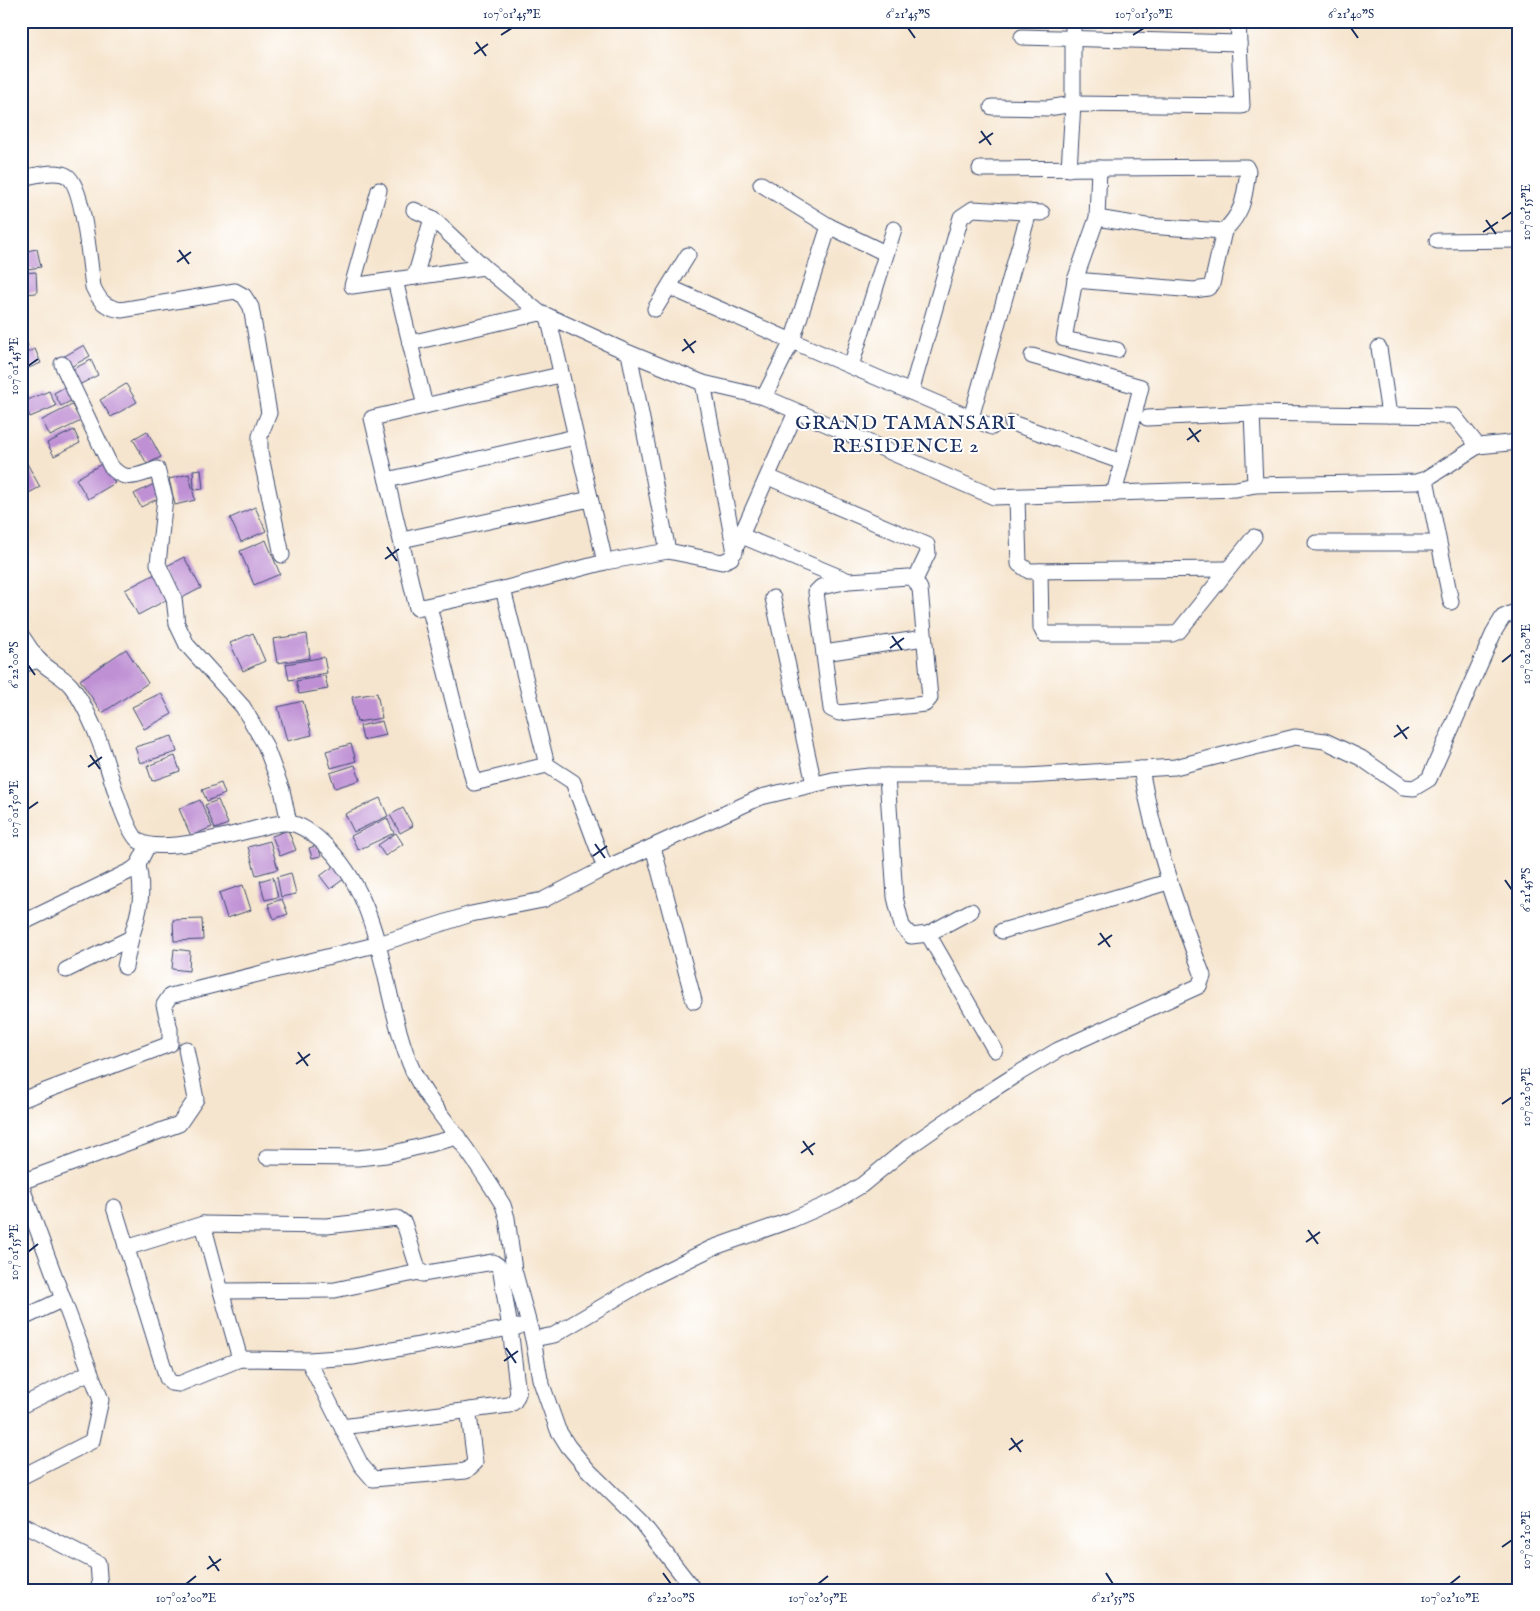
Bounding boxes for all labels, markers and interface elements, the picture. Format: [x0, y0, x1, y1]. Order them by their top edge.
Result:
text: 107°01'45"E [483, 7, 541, 22]
text: 6°21'45"S [886, 7, 930, 22]
text: 107°01'50"E [1115, 7, 1173, 22]
text: 6°21'40"S [1328, 7, 1374, 22]
text: 107°01'55"E [1519, 184, 1534, 240]
text: 107°01'45"E [7, 337, 22, 395]
district label: GRAND TAMANSARI RESIDENCE 2 [795, 411, 1017, 459]
text: 107°02'00"E [1519, 624, 1534, 684]
text: 6°22'00"S [7, 641, 22, 689]
text: 107°01'50"E [7, 780, 22, 838]
text: 6°21'45"S [1519, 868, 1534, 912]
text: 107°02'05"E [1519, 1067, 1534, 1127]
text: 107°01'55"E [7, 1224, 22, 1280]
text: 107°02'10"E [1519, 1510, 1534, 1570]
text: 107°02'00"E [156, 1591, 216, 1606]
text: 6°22'00"S [647, 1591, 695, 1606]
text: 107°02'05"E [788, 1591, 848, 1606]
text: 6°21'55"S [1091, 1591, 1135, 1606]
text: 107°02'10"E [1420, 1591, 1480, 1606]

